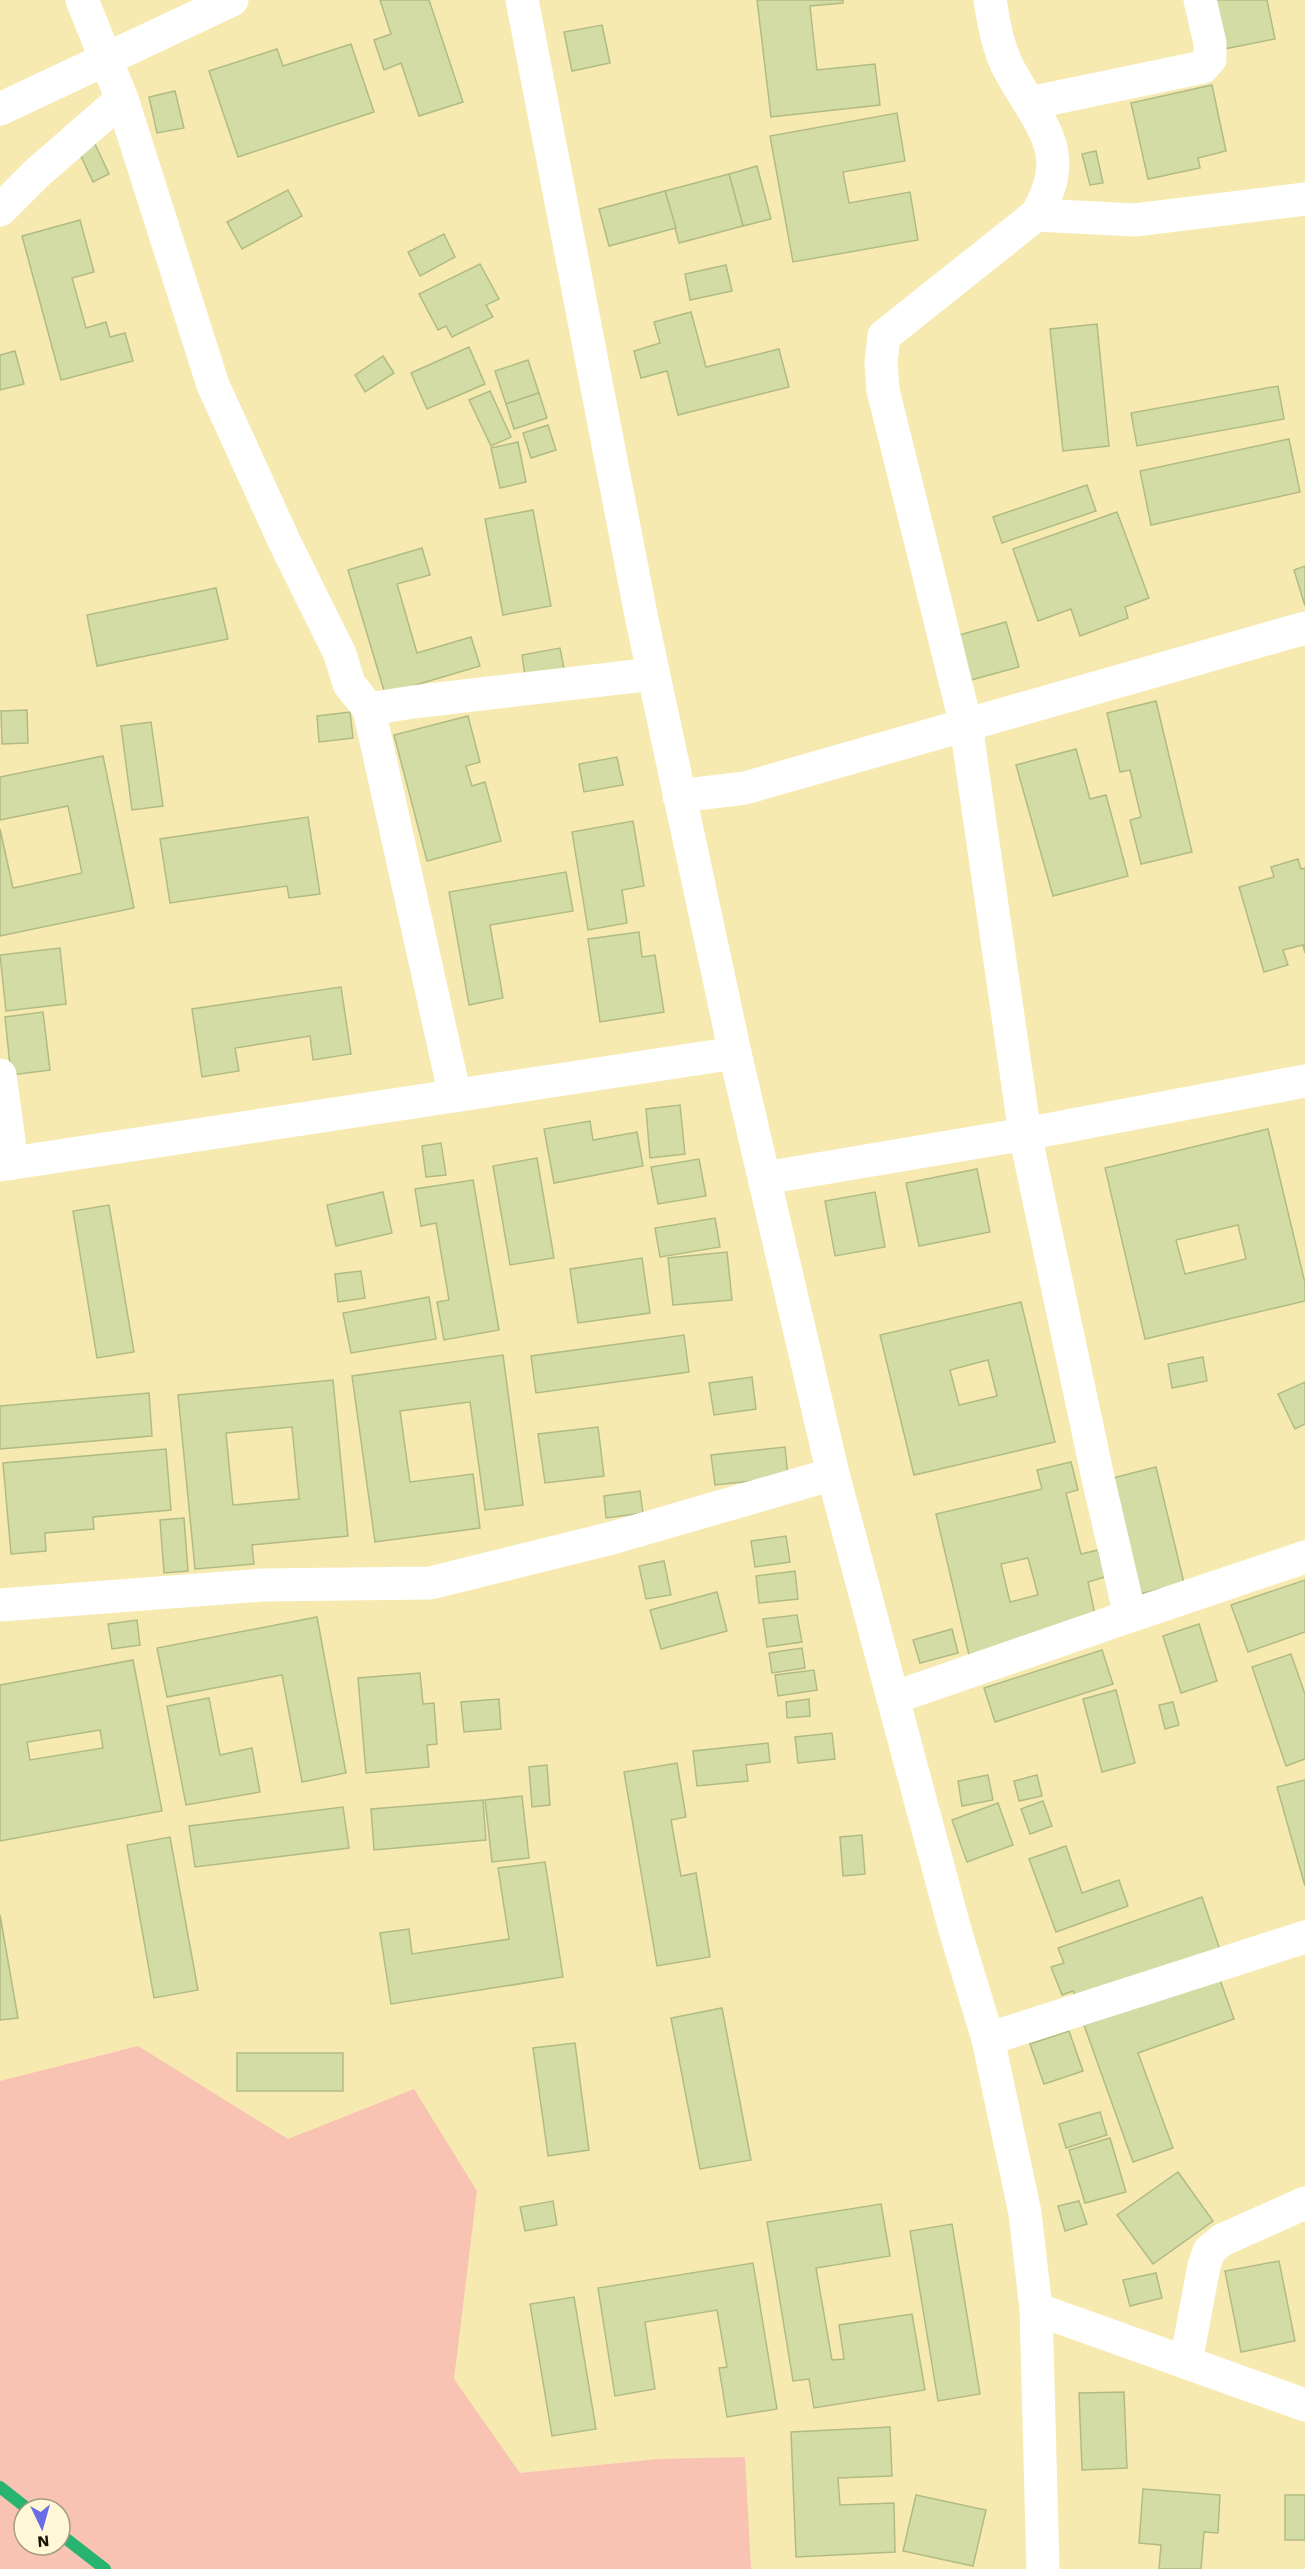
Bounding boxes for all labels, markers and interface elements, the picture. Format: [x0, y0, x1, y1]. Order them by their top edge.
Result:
north arrow [12, 2497, 72, 2557]
text: N [37, 2531, 50, 2551]

